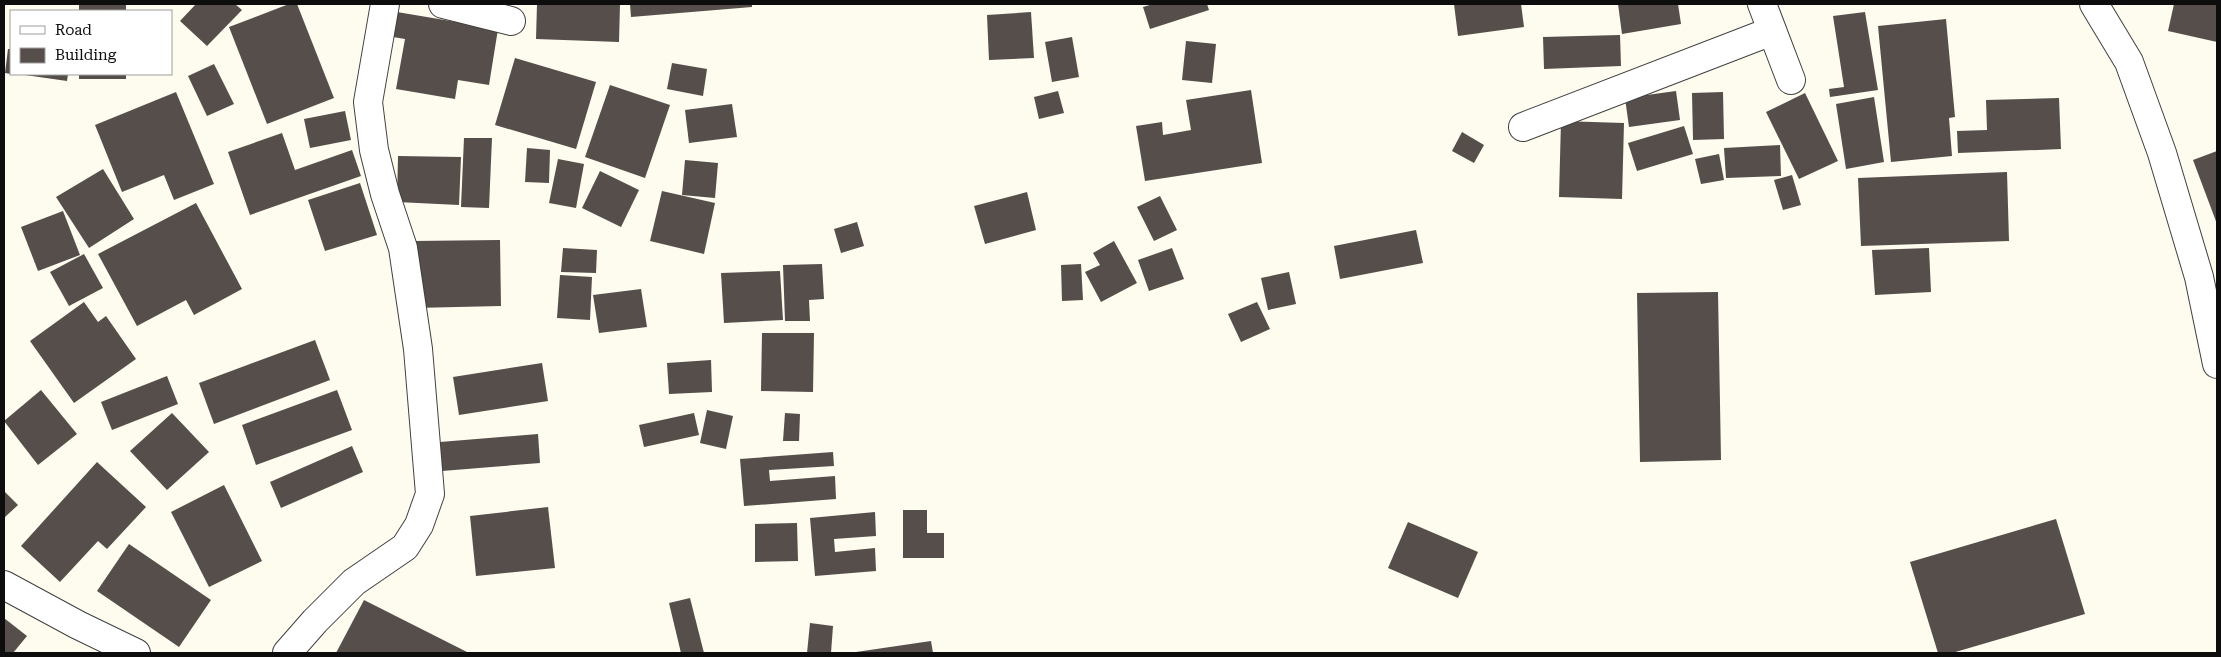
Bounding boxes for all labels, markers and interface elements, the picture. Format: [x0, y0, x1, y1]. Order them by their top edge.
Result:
legend [10, 10, 172, 75]
text: Road [55, 21, 92, 39]
text: Building [55, 46, 117, 64]

